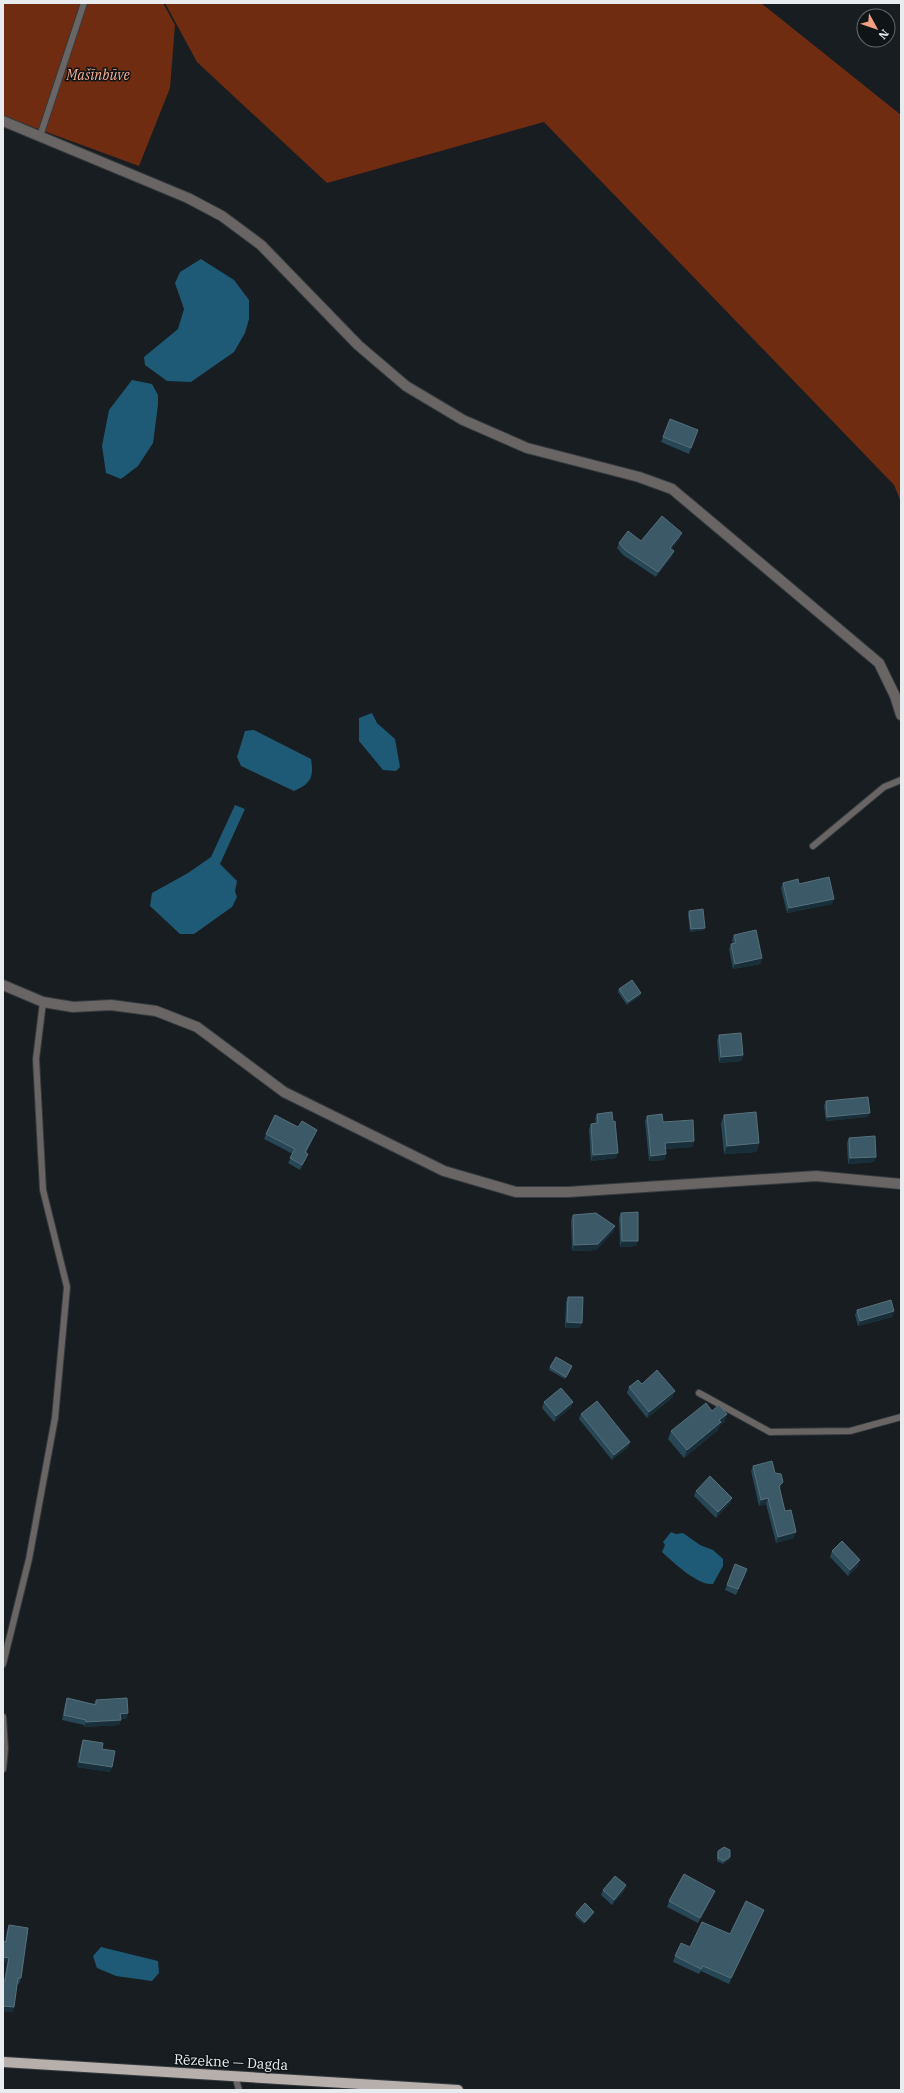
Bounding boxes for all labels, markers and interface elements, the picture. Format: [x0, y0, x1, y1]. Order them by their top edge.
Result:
north arrow [856, 8, 896, 48]
text: N [875, 27, 892, 42]
park label: Mašīnbūve [65, 66, 131, 84]
street label: Rēzekne — Dagda [173, 2050, 289, 2074]

